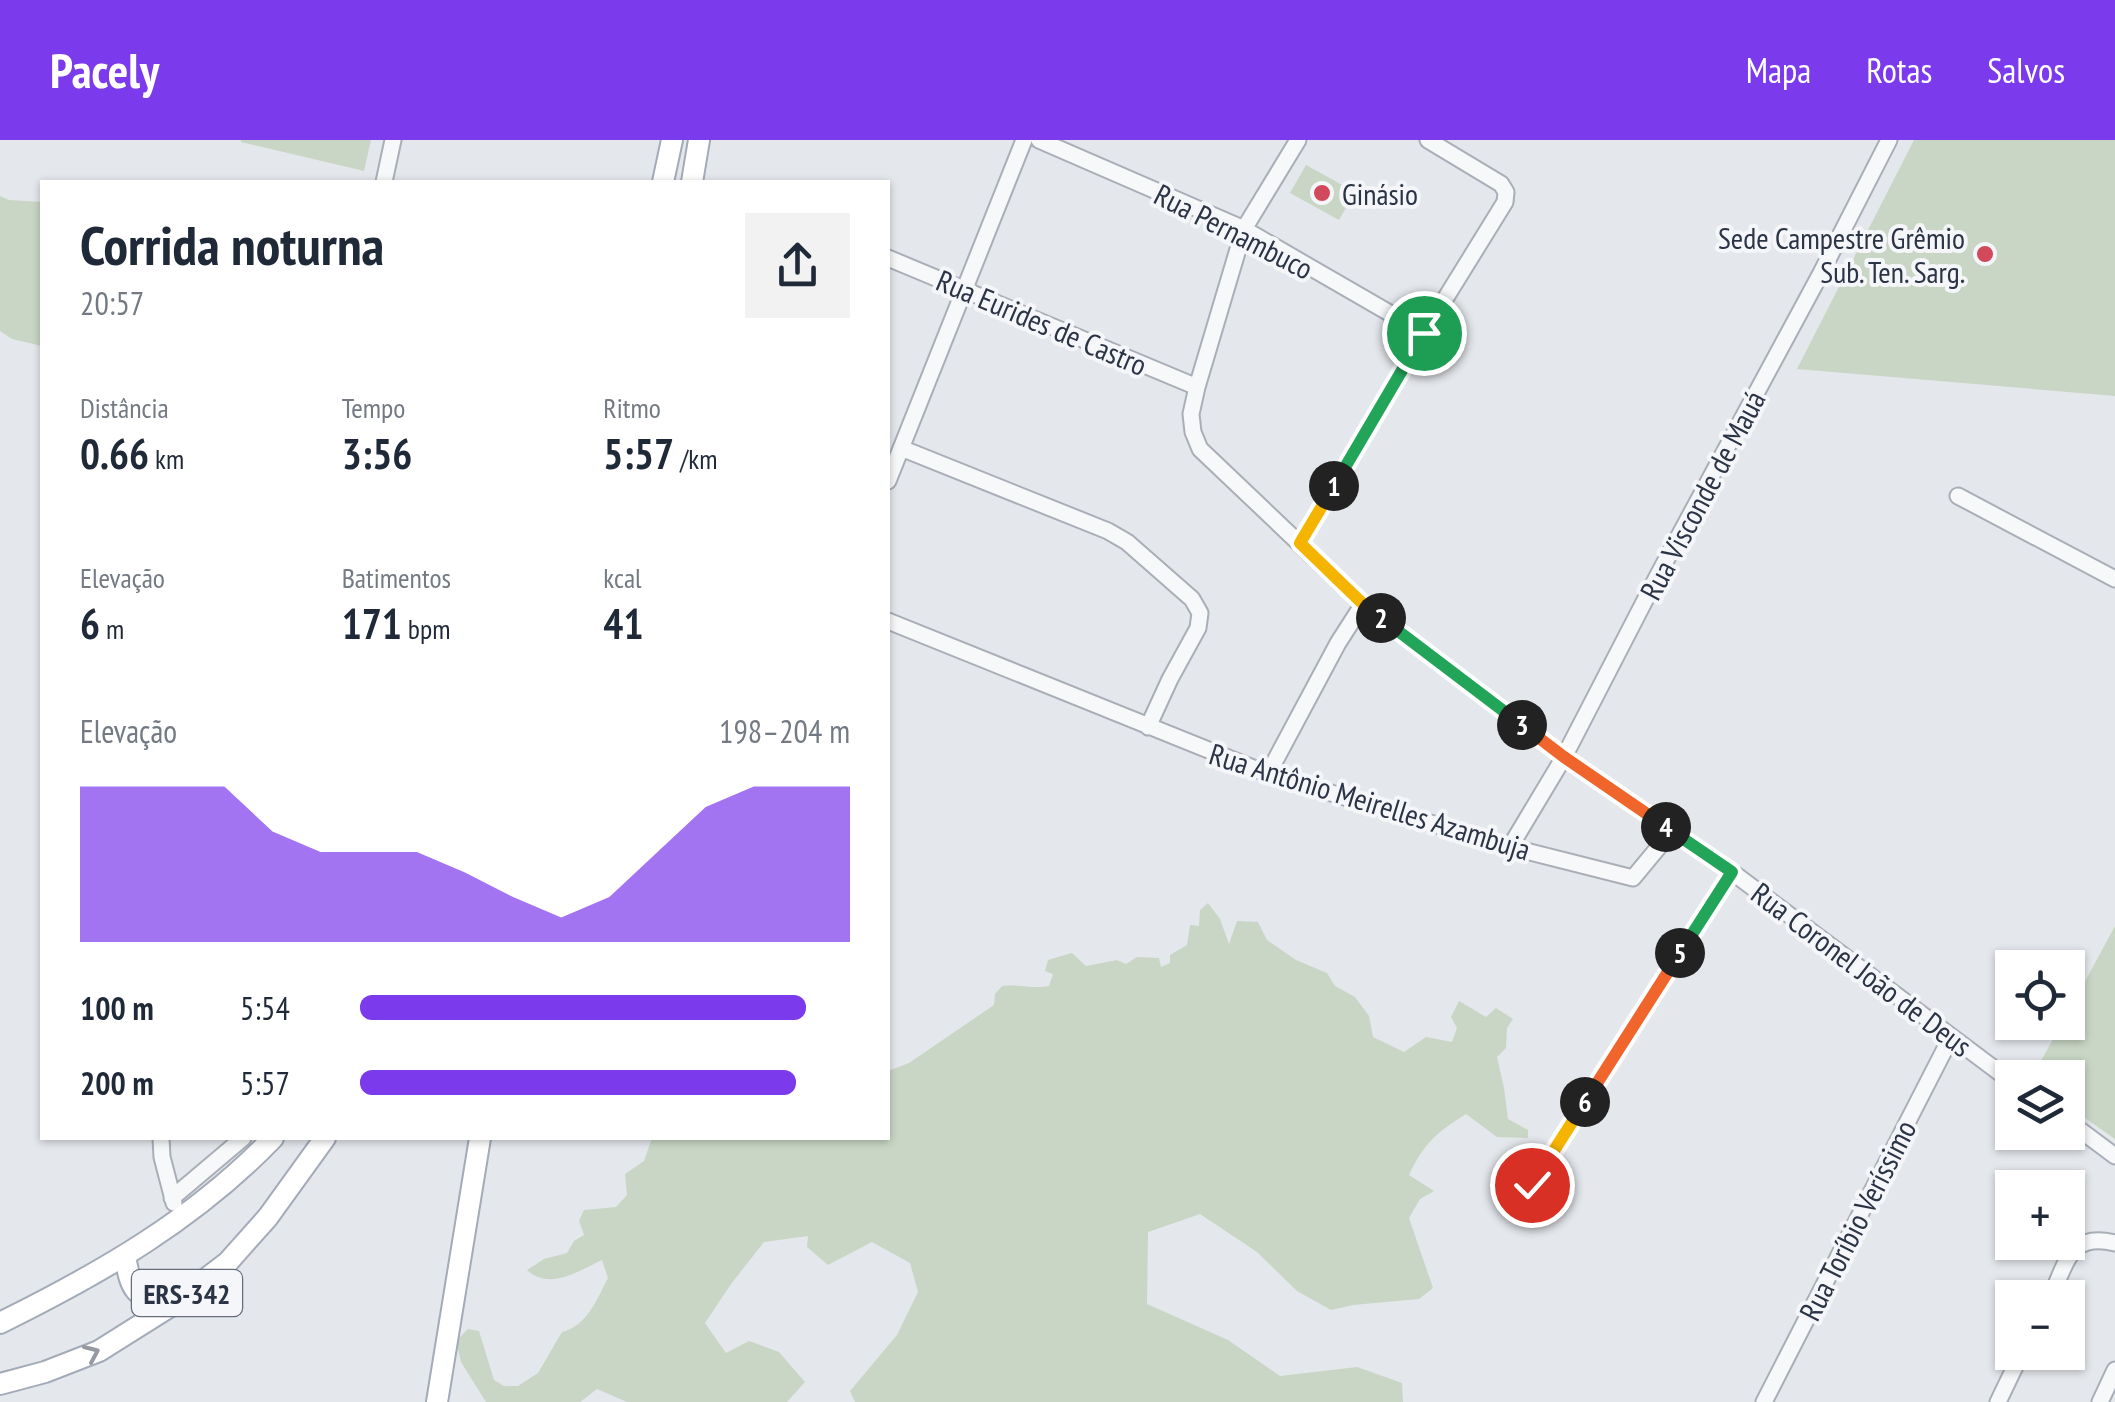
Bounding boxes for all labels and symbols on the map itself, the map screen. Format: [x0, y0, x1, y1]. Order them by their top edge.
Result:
street label: Rua Pernambuco [1148, 174, 1320, 288]
place label: Ginásio [1342, 174, 1418, 213]
marker: Ginásio [1311, 182, 1333, 204]
place label: Sede Campestre Grêmio Sub. Ten. Sarg. [1718, 218, 1965, 291]
marker: Sede Campestre Grêmio Sub. Ten. Sarg. [1974, 243, 1996, 265]
street label: Rua Eurides de Castro [931, 260, 1153, 384]
pin [1382, 291, 1467, 376]
street label: Rua Visconde de Mauá [1630, 384, 1774, 606]
pin: 1 [1309, 461, 1359, 511]
pin: 2 [1356, 593, 1406, 643]
pin: 3 [1497, 700, 1547, 750]
street label: Rua Antônio Meirelles Azambuja [1205, 734, 1535, 868]
pin: 4 [1641, 802, 1691, 852]
street label: Rua Coronel João de Deus [1744, 873, 1980, 1065]
pin: 5 [1655, 928, 1705, 978]
pin: 6 [1560, 1077, 1610, 1127]
street label: Rua Toríbio Veríssimo [1790, 1113, 1924, 1327]
pin [1490, 1143, 1575, 1228]
road number: ERS-342 [132, 1270, 242, 1316]
one-way arrow [82, 1345, 100, 1365]

